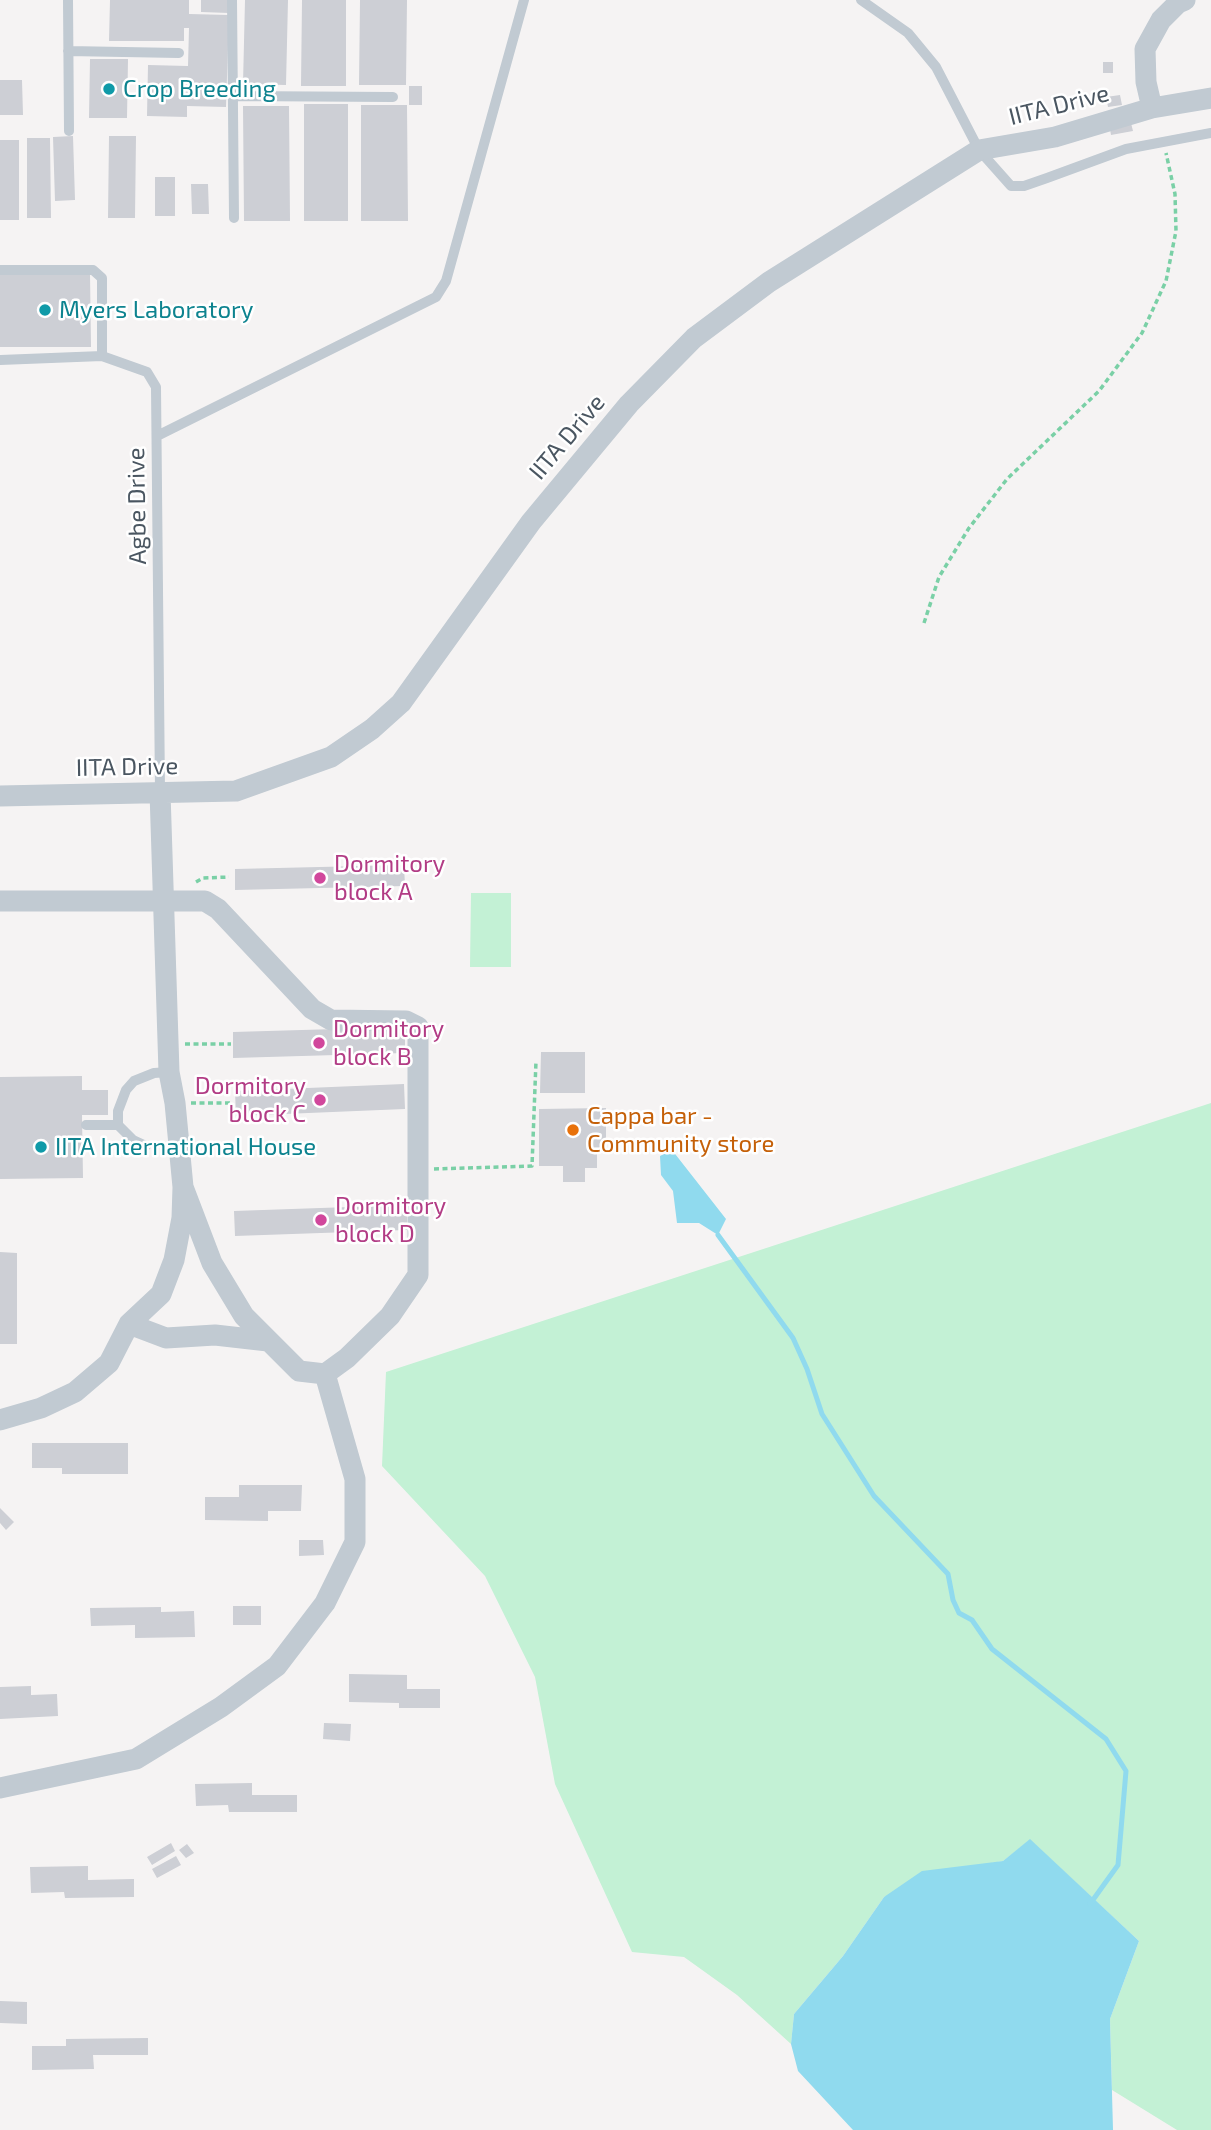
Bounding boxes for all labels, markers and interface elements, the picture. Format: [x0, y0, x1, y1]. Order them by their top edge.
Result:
place label: Crop Breeding [123, 75, 276, 103]
street label: IITA Drive [1006, 79, 1112, 131]
marker: Crop Breeding [101, 81, 117, 97]
place label: Myers Laboratory [59, 296, 253, 324]
marker: Myers Laboratory [37, 302, 53, 318]
street label: IITA Drive [523, 389, 611, 485]
street label: Agbe Drive [122, 447, 152, 565]
street label: IITA Drive [76, 752, 178, 782]
place label: Dormitory block A [334, 850, 445, 906]
marker: Dormitory block A [312, 870, 328, 886]
place label: Dormitory block B [333, 1015, 444, 1071]
marker: Dormitory block B [311, 1035, 327, 1051]
place label: Dormitory block C [195, 1072, 306, 1128]
marker: Dormitory block C [312, 1092, 328, 1108]
place label: Cappa bar - Community store [587, 1102, 774, 1158]
marker: Cappa bar - Community store [565, 1122, 581, 1138]
place label: IITA International House [55, 1133, 316, 1161]
marker: IITA International House [33, 1139, 49, 1155]
place label: Dormitory block D [335, 1192, 446, 1248]
marker: Dormitory block D [313, 1212, 329, 1228]

